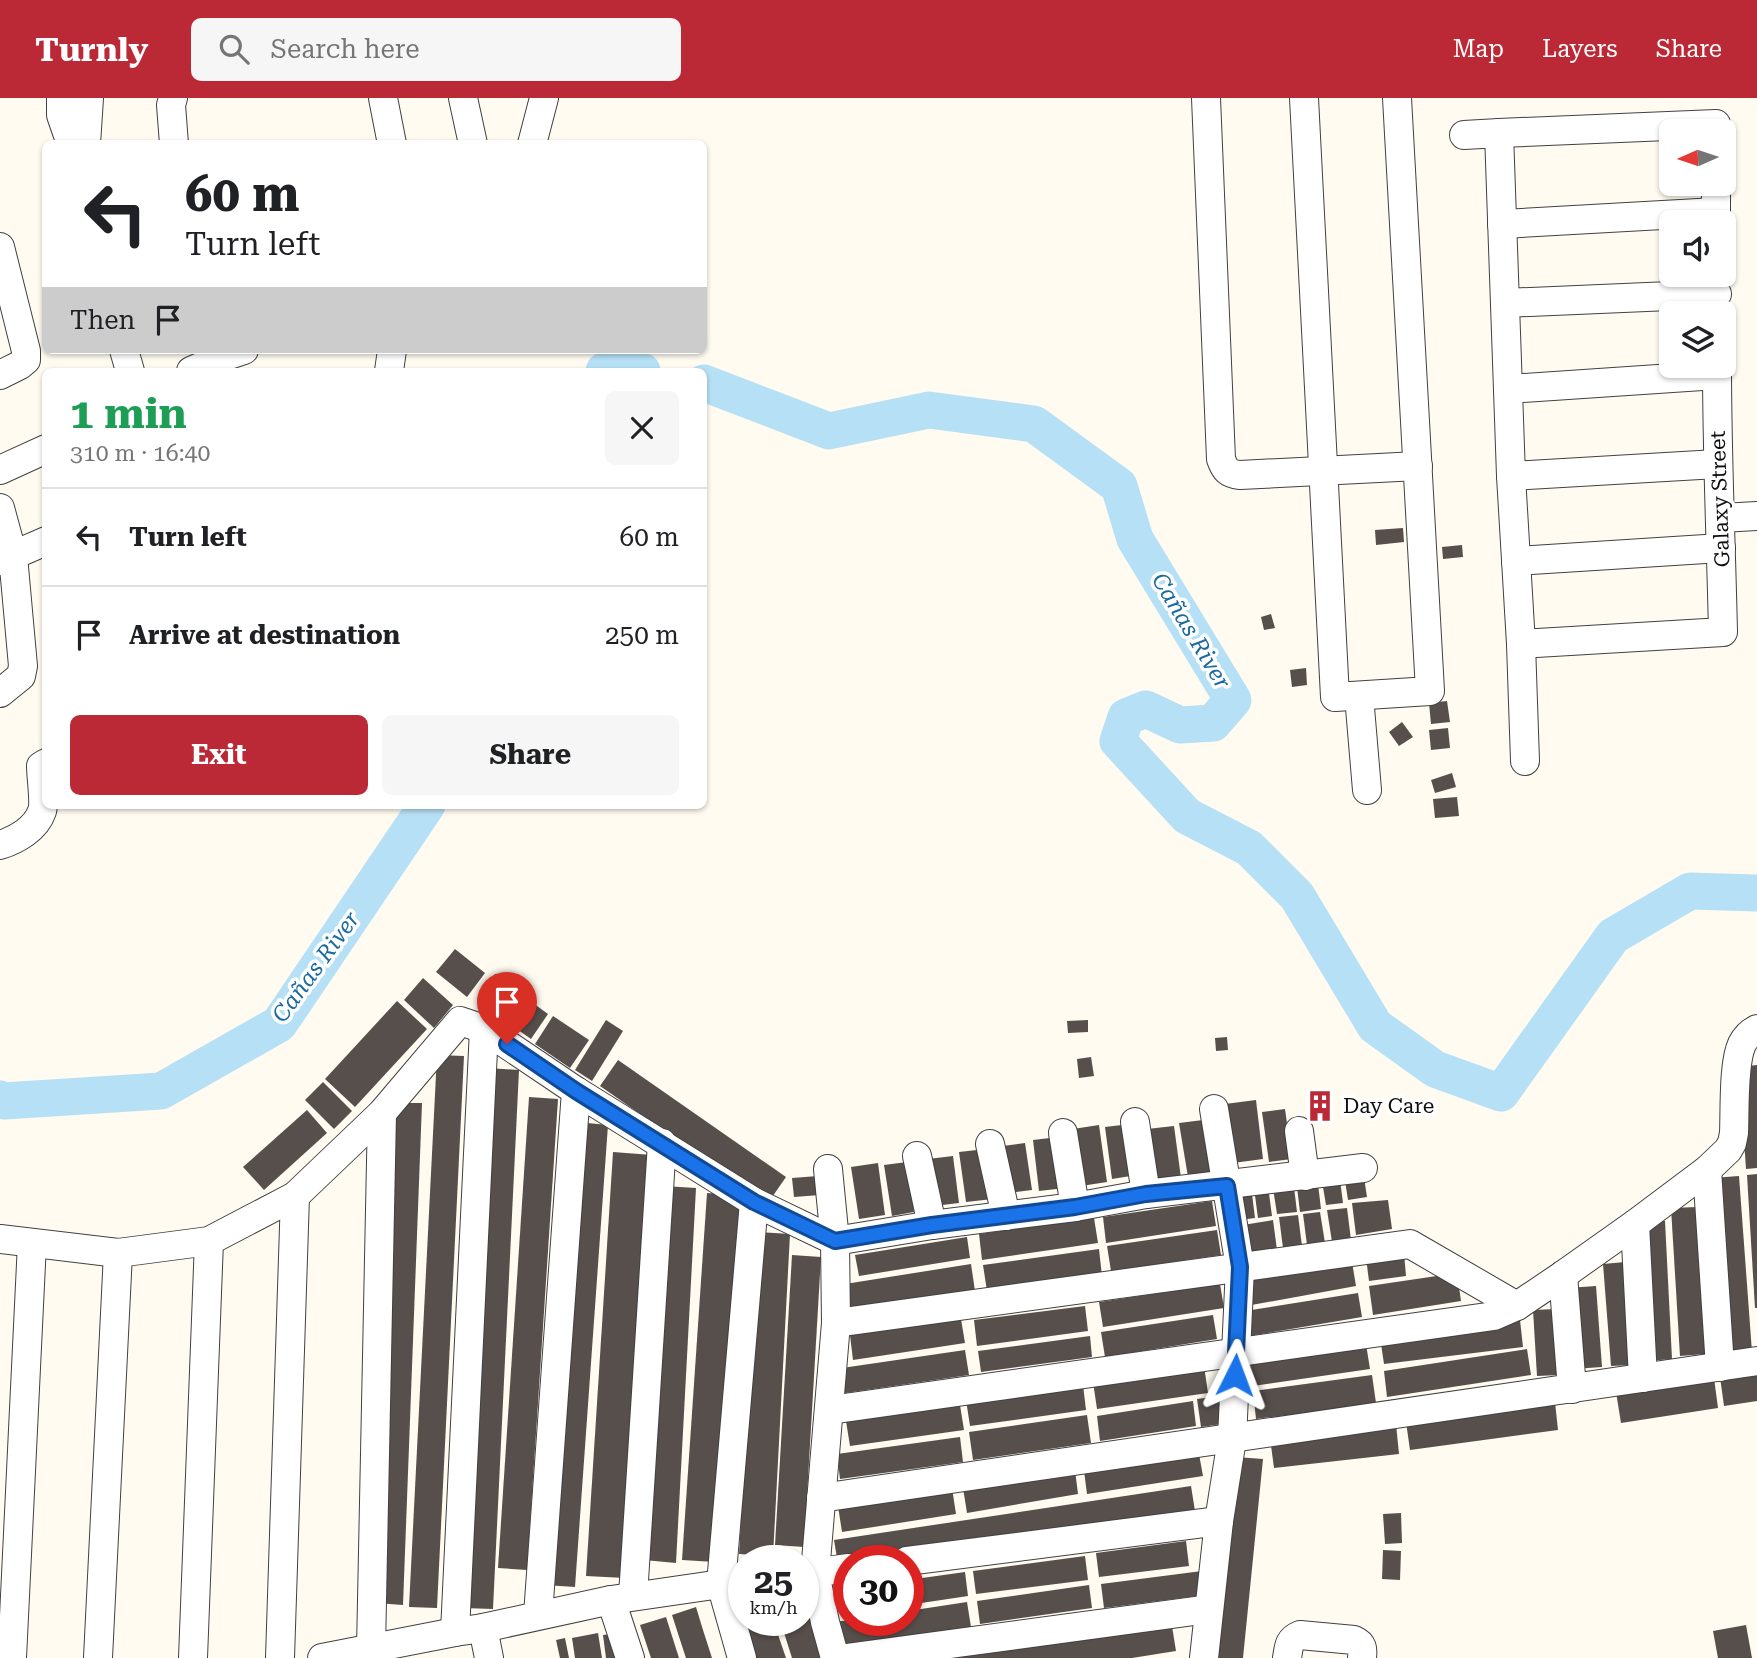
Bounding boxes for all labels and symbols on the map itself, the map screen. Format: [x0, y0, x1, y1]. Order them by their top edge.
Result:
north arrow [1659, 119, 1736, 196]
street label: Galaxy Street [1706, 430, 1734, 568]
water label: Cañas River [1146, 568, 1236, 694]
water label: Cañas River [267, 906, 365, 1028]
pin [477, 972, 537, 1044]
building icon: Day Care [1303, 1089, 1337, 1123]
place label: Day Care [1343, 1094, 1434, 1118]
position arrow [1198, 1338, 1272, 1412]
speed limit sign: 30 [833, 1545, 924, 1636]

